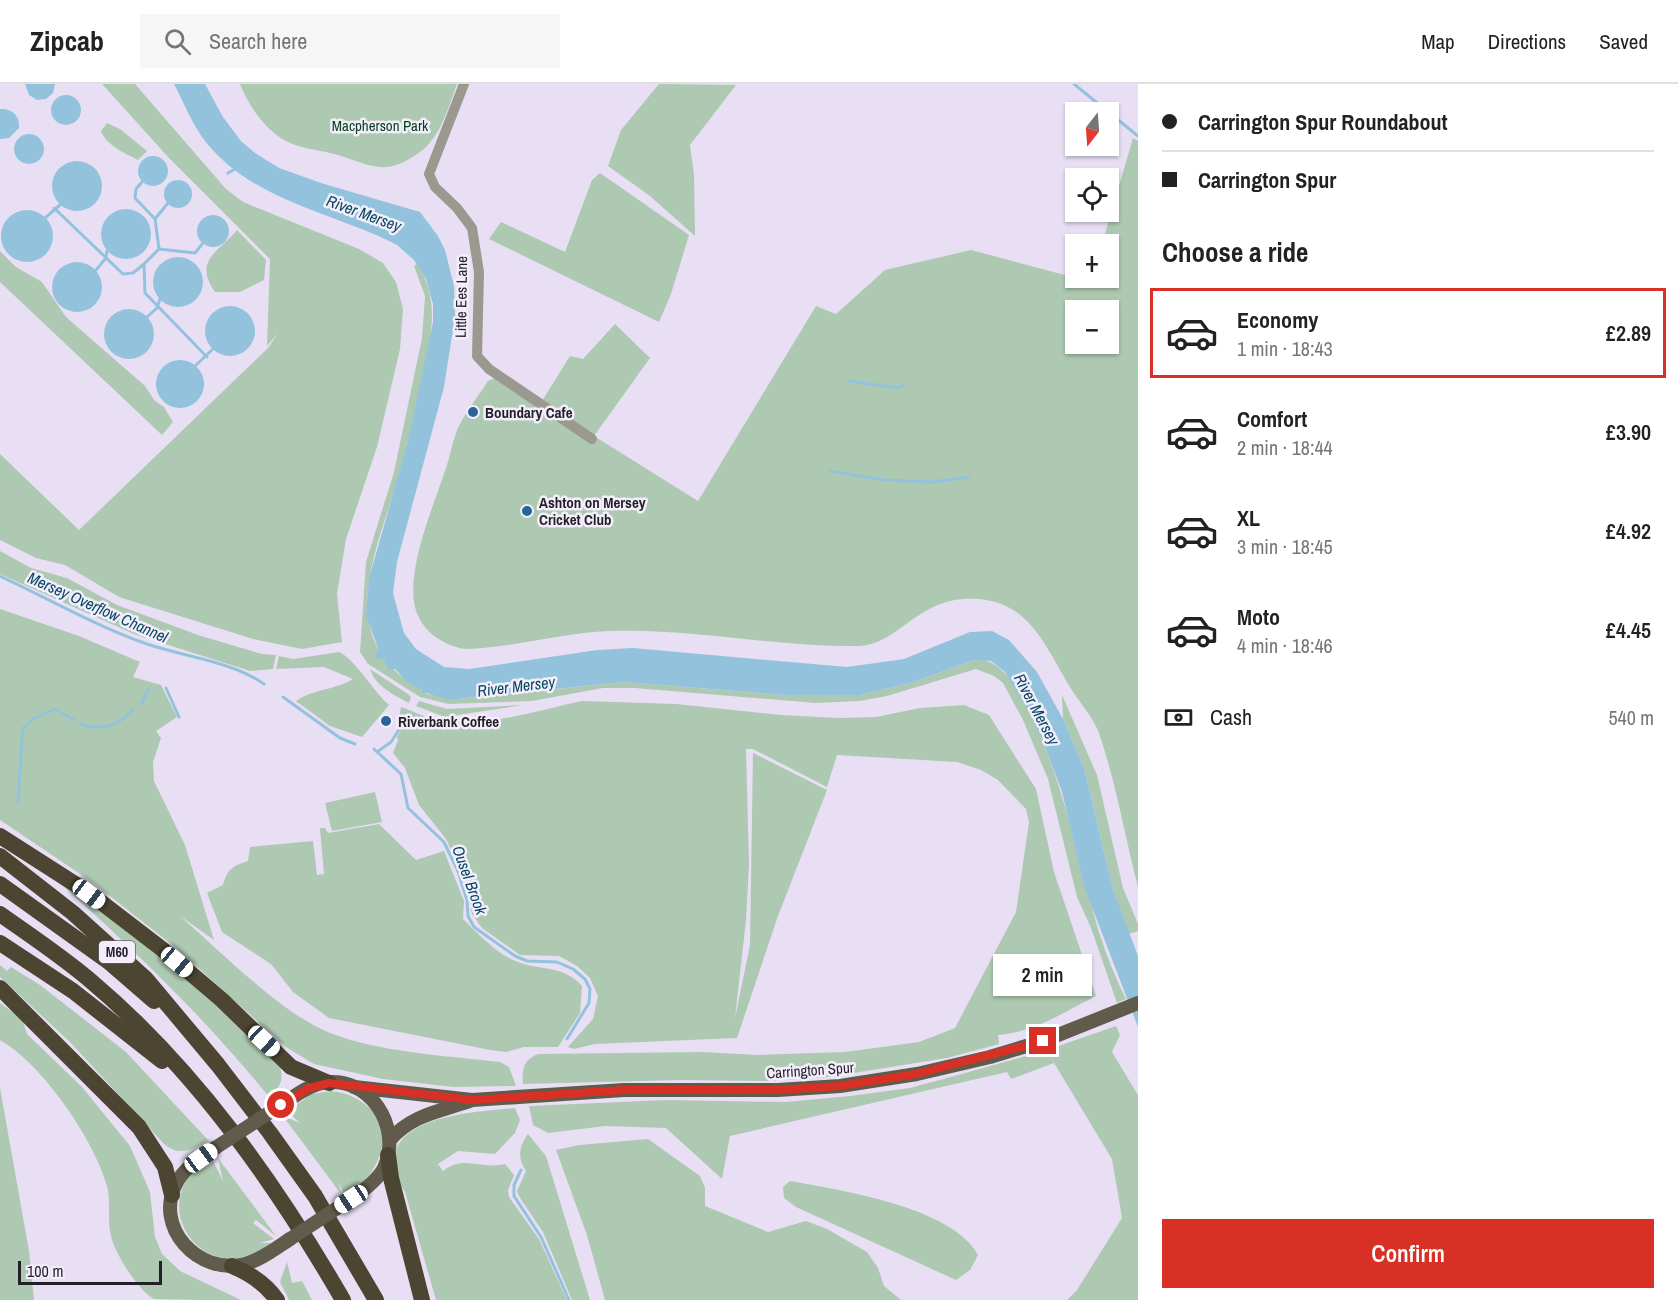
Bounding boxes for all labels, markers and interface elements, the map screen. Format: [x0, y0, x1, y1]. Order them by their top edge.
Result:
search box [140, 14, 560, 68]
text: Zipcab [30, 22, 104, 60]
icon: search [161, 25, 194, 58]
text: Search here [209, 26, 307, 56]
text: Map [1421, 27, 1455, 56]
text: Directions [1488, 27, 1566, 56]
text: Saved [1599, 27, 1648, 56]
north arrow [1065, 102, 1119, 156]
map controls [1065, 102, 1119, 354]
text: Carrington Spur Roundabout [1198, 107, 1448, 137]
park label: Macpherson Park [332, 115, 429, 136]
text: Carrington Spur [1198, 165, 1336, 195]
button: locate [1065, 168, 1119, 222]
water label: River Mersey [324, 189, 406, 237]
button: + [1065, 234, 1119, 288]
text: Choose a ride [1162, 234, 1308, 270]
street label: Little Ees Lane [450, 256, 472, 338]
button: − [1065, 300, 1119, 354]
text: Economy [1237, 305, 1318, 335]
icon: car [1165, 306, 1219, 360]
text: £2.89 [1606, 318, 1651, 348]
text: 1 min · 18:43 [1237, 335, 1333, 362]
place label: Boundary Cafe [485, 402, 573, 423]
text: Comfort [1237, 404, 1307, 434]
marker: Boundary Cafe [466, 405, 480, 419]
icon: car [1165, 405, 1219, 459]
text: £3.90 [1606, 417, 1651, 447]
text: 2 min · 18:44 [1237, 434, 1333, 461]
place label: Ashton on Mersey Cricket Club [539, 492, 646, 530]
text: XL [1237, 503, 1260, 533]
marker: Ashton on Mersey Cricket Club [520, 504, 534, 518]
icon: car [1165, 504, 1219, 558]
text: £4.92 [1606, 516, 1651, 546]
text: 3 min · 18:45 [1237, 533, 1333, 560]
water label: Mersey Overflow Channel [25, 566, 172, 648]
text: Moto [1237, 602, 1280, 632]
icon: car [1165, 603, 1219, 657]
text: £4.45 [1606, 615, 1651, 645]
text: 4 min · 18:46 [1237, 632, 1333, 659]
water label: River Mersey [1009, 669, 1066, 750]
water label: River Mersey [476, 670, 557, 702]
icon: cash [1162, 701, 1195, 734]
text: Cash [1210, 702, 1252, 732]
text: 540 m [1608, 704, 1654, 731]
place label: Riverbank Coffee [398, 711, 499, 732]
marker: Riverbank Coffee [379, 714, 393, 728]
water label: Ousel Brook [447, 842, 493, 918]
car [69, 876, 109, 912]
road number: M60 [99, 941, 135, 963]
car [157, 944, 197, 980]
callout: 2 min [994, 954, 1092, 996]
text: 2 min [1021, 961, 1064, 988]
car [245, 1022, 283, 1060]
route end [1029, 1027, 1056, 1054]
street label: Carrington Spur [766, 1056, 854, 1084]
route start [267, 1091, 294, 1118]
car [181, 1140, 221, 1176]
car [331, 1182, 371, 1216]
button: Confirm [1162, 1219, 1654, 1288]
scale bar [18, 1258, 162, 1286]
text: 100 m [27, 1260, 63, 1282]

